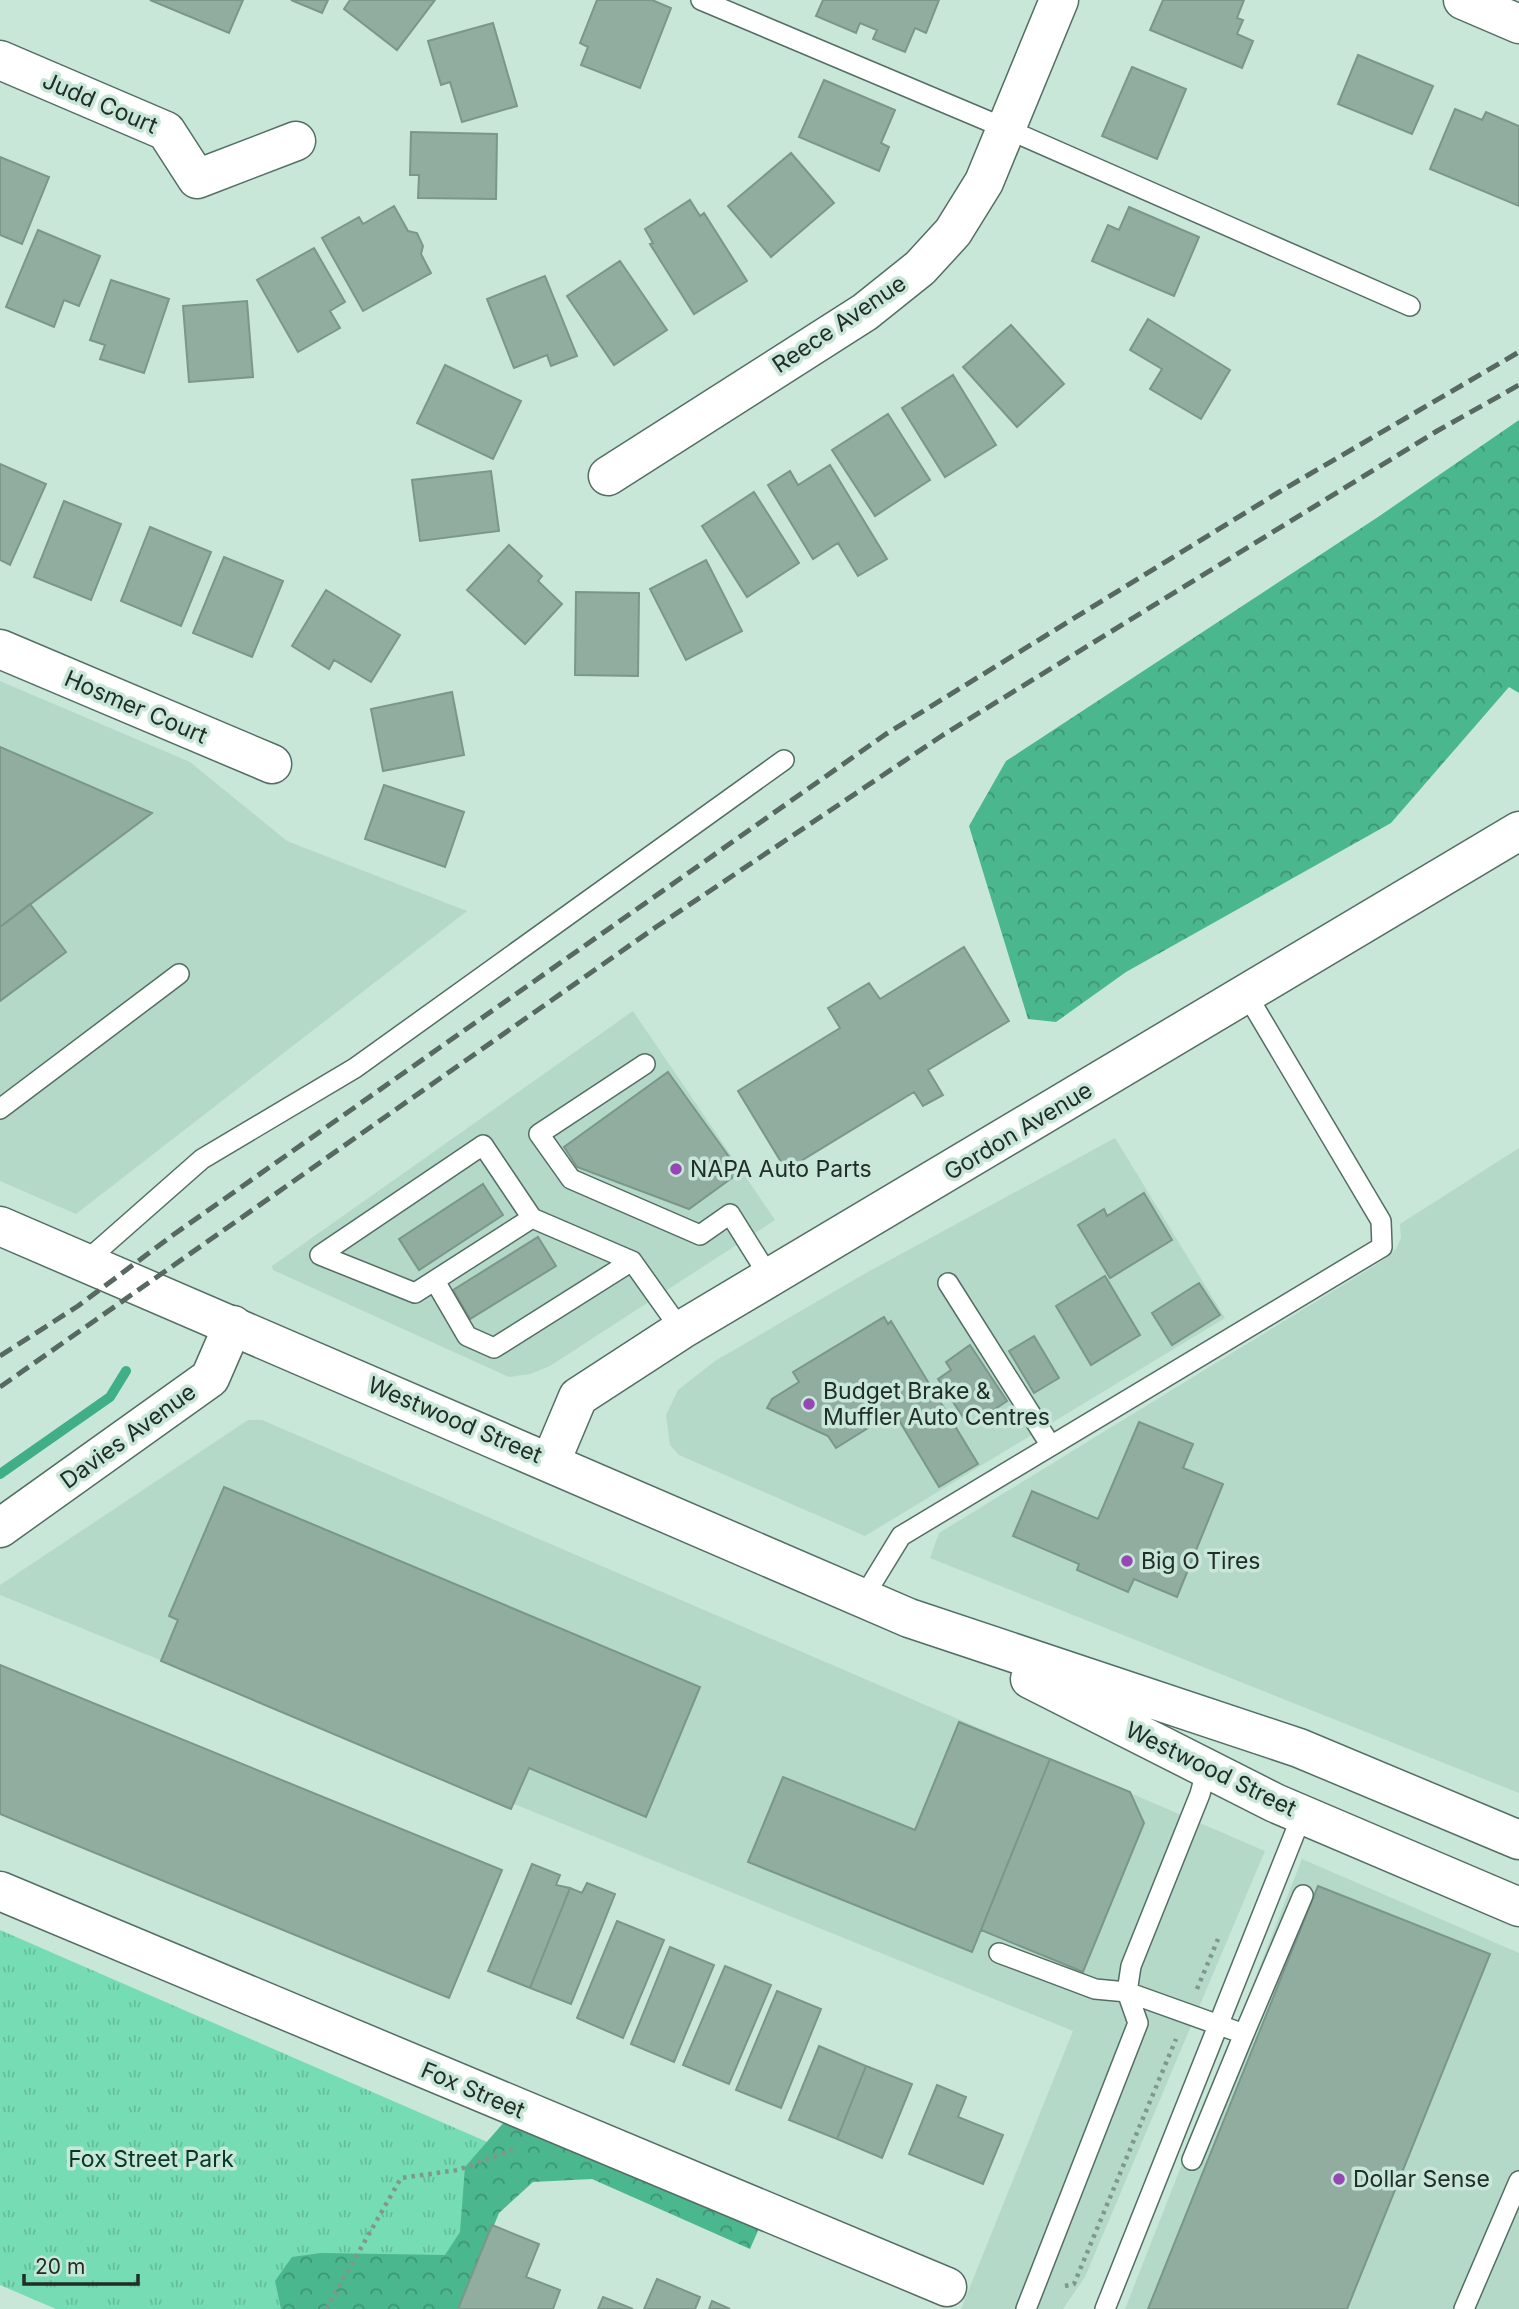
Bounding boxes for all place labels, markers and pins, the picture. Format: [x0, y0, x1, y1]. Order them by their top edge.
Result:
place label: NAPA Auto Parts [690, 1155, 872, 1183]
marker: NAPA Auto Parts [668, 1161, 684, 1177]
place label: Budget Brake & Muffler Auto Centres [823, 1377, 1050, 1431]
marker: Budget Brake & Muffler Auto Centres [801, 1396, 817, 1412]
place label: Big O Tires [1141, 1547, 1261, 1575]
marker: Big O Tires [1119, 1553, 1135, 1569]
place label: Dollar Sense [1353, 2165, 1490, 2193]
marker: Dollar Sense [1331, 2171, 1347, 2187]

